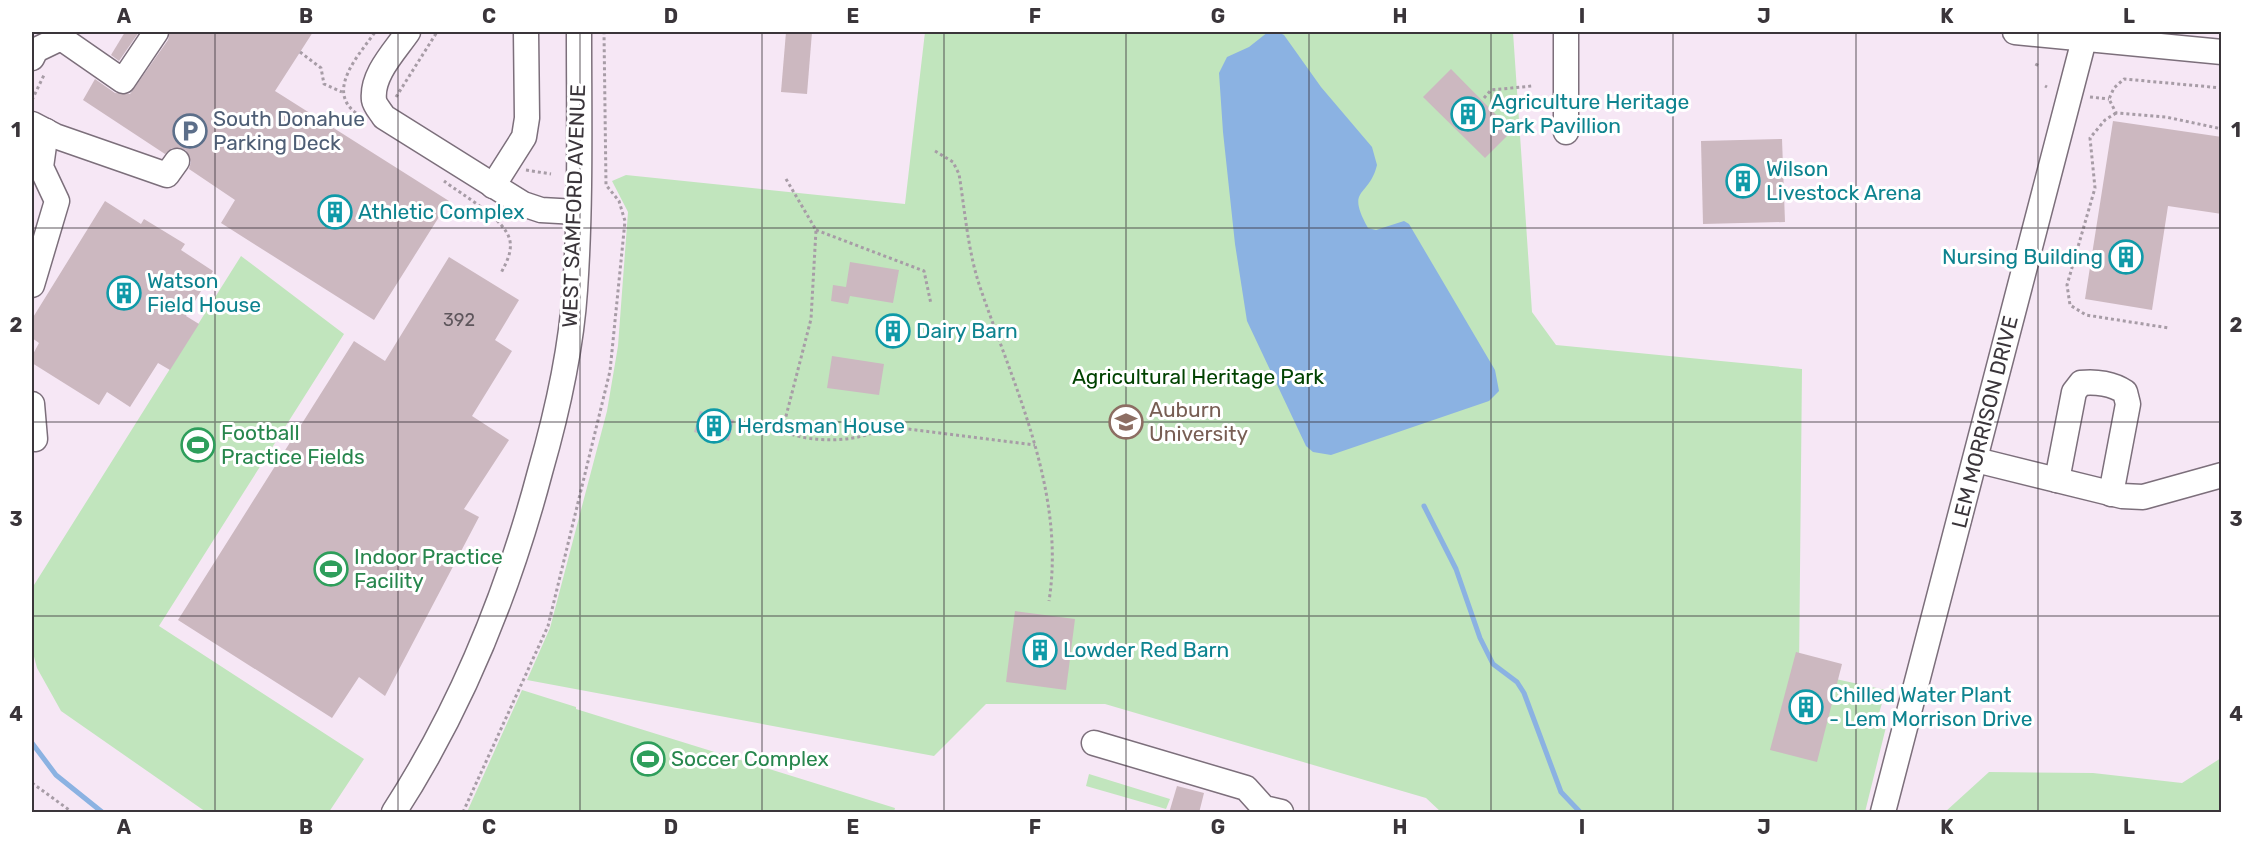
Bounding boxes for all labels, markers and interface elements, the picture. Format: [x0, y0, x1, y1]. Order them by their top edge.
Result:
text: A [117, 4, 132, 28]
text: B [299, 4, 313, 28]
text: C [482, 4, 496, 28]
text: D [664, 4, 678, 28]
text: E [847, 4, 859, 28]
text: F [1029, 4, 1041, 28]
text: G [1211, 4, 1225, 28]
text: H [1393, 4, 1407, 28]
text: I [1579, 4, 1585, 28]
text: J [1757, 4, 1771, 28]
text: K [1940, 4, 1954, 28]
text: L [2123, 4, 2135, 28]
street label: WEST SAMFORD AVENUE [557, 84, 590, 328]
place label: Agriculture Heritage Park Pavillion [1491, 89, 1689, 138]
building icon: Agriculture Heritage Park Pavillion [1450, 96, 1486, 132]
place label: South Donahue Parking Deck [213, 106, 365, 155]
parking icon: South Donahue Parking Deck [172, 113, 208, 149]
text: 1 [11, 118, 21, 142]
text: 1 [2231, 118, 2241, 142]
place label: Wilson Livestock Arena [1766, 156, 1922, 205]
building icon: Wilson Livestock Arena [1725, 163, 1761, 199]
building icon: Athletic Complex [317, 194, 353, 230]
place label: Athletic Complex [358, 199, 525, 224]
building icon: Nursing Building [2108, 239, 2144, 275]
place label: Nursing Building [1942, 244, 2103, 269]
place label: Watson Field House [147, 268, 261, 317]
building icon: Watson Field House [106, 275, 142, 311]
house number: 392 [443, 309, 475, 331]
text: 2 [10, 313, 23, 337]
building icon: Dairy Barn [875, 313, 911, 349]
street label: LEM MORRISON DRIVE [1946, 313, 2023, 531]
text: 2 [2230, 313, 2243, 337]
place label: Dairy Barn [916, 318, 1018, 343]
park label: Agricultural Heritage Park [1072, 364, 1324, 389]
place label: Auburn University [1149, 397, 1249, 446]
school or university icon: Auburn University [1108, 404, 1144, 440]
building icon: Herdsman House [696, 408, 732, 444]
place label: Herdsman House [737, 413, 905, 438]
place label: Football Practice Fields [221, 420, 365, 469]
sports icon: Football Practice Fields [180, 427, 216, 463]
text: 3 [9, 507, 23, 531]
text: 3 [2229, 507, 2243, 531]
place label: Indoor Practice Facility [354, 544, 503, 593]
sports icon: Indoor Practice Facility [313, 551, 349, 587]
building icon: Lowder Red Barn [1022, 632, 1058, 668]
place label: Lowder Red Barn [1063, 637, 1229, 662]
place label: Chilled Water Plant - Lem Morrison Drive [1829, 682, 2032, 731]
building icon: Chilled Water Plant - Lem Morrison Drive [1788, 689, 1824, 725]
text: 4 [9, 702, 23, 726]
text: 4 [2229, 702, 2243, 726]
sports icon: Soccer Complex [630, 741, 666, 777]
place label: Soccer Complex [671, 746, 829, 771]
text: A [117, 815, 132, 839]
text: B [299, 815, 313, 839]
text: C [482, 815, 496, 839]
text: D [664, 815, 678, 839]
text: E [847, 815, 859, 839]
text: F [1029, 815, 1041, 839]
text: G [1211, 815, 1225, 839]
text: H [1393, 815, 1407, 839]
text: I [1579, 815, 1585, 839]
text: J [1757, 815, 1771, 839]
text: K [1940, 815, 1954, 839]
text: L [2123, 815, 2135, 839]

